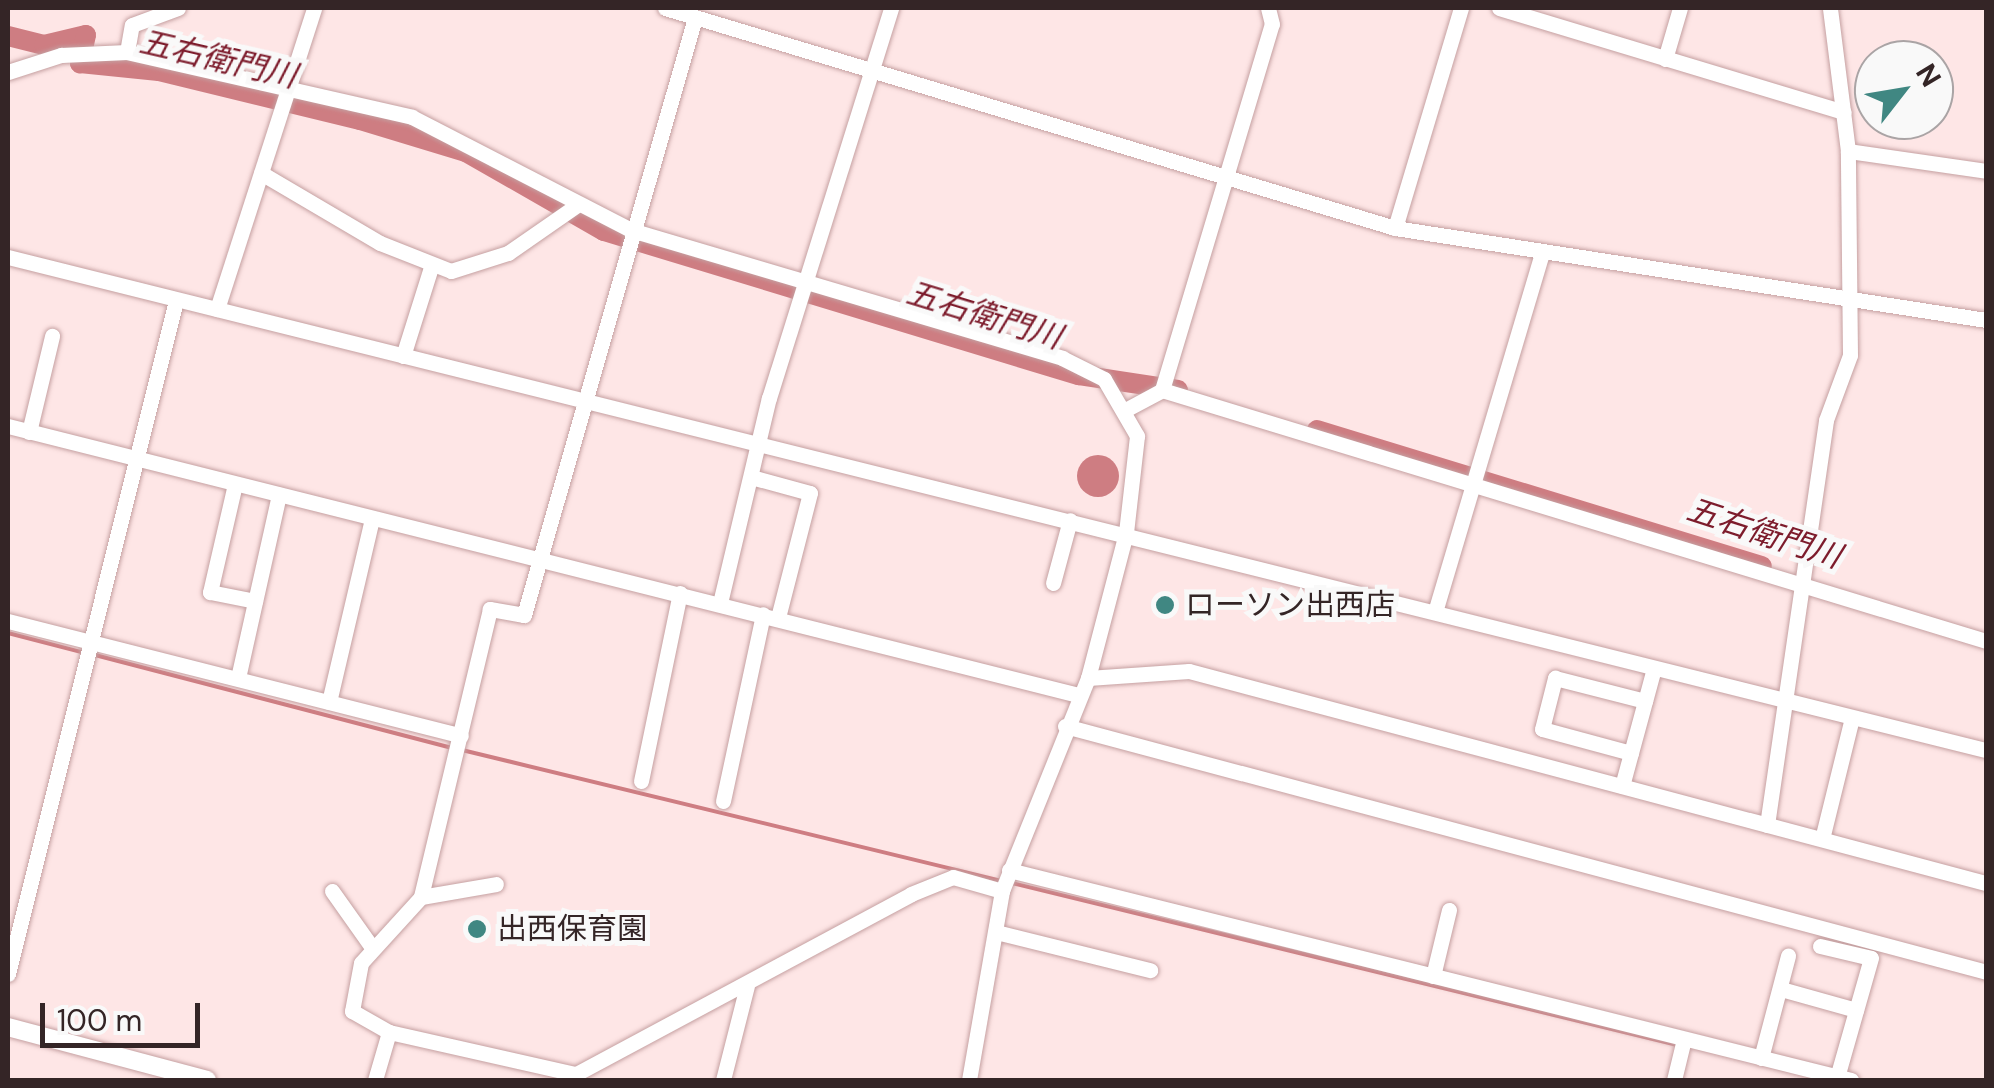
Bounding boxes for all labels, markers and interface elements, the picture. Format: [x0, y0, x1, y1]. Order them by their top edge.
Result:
water label: 五右衛門川 [136, 22, 300, 96]
north arrow [1854, 40, 1954, 140]
text: N [1907, 57, 1950, 94]
water label: 五右衛門川 [902, 273, 1066, 357]
water label: 五右衛門川 [1682, 490, 1846, 576]
place label: ローソン出西店 [1185, 587, 1395, 623]
marker: ローソン出西店 [1154, 594, 1176, 616]
place label: 出西保育園 [497, 911, 647, 947]
marker: 出西保育園 [466, 918, 488, 940]
scale bar [45, 983, 205, 1045]
text: 100 m [57, 1001, 142, 1040]

